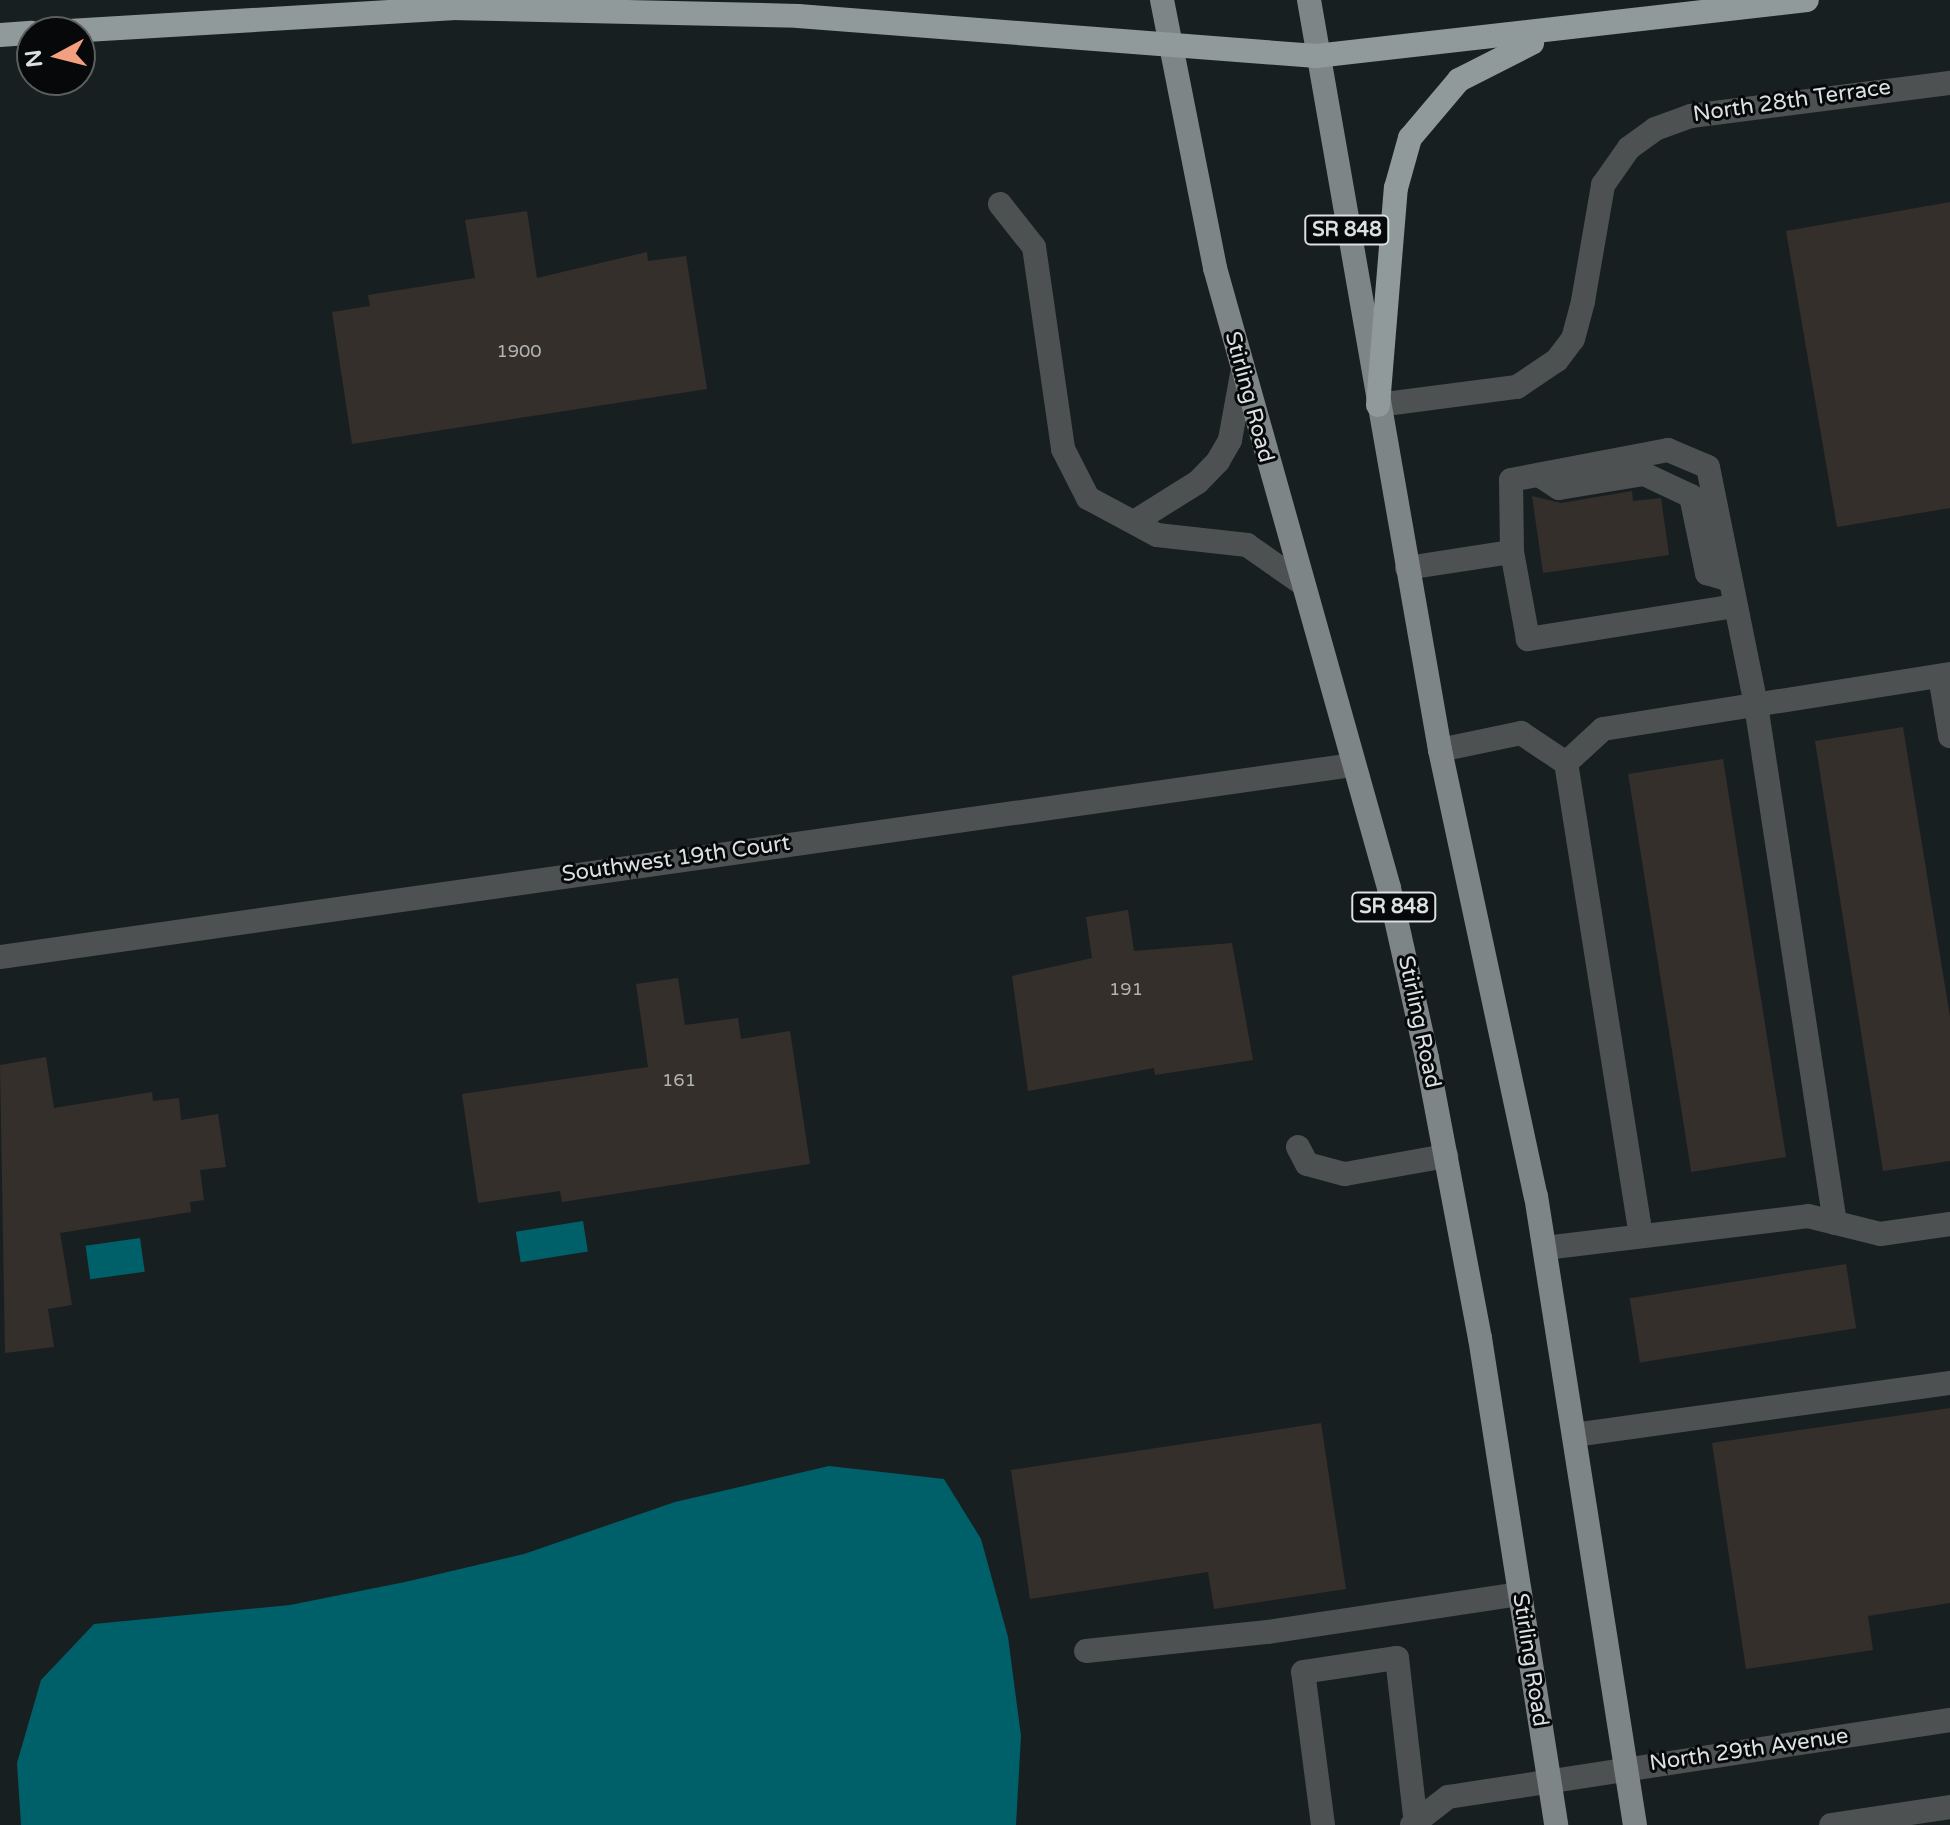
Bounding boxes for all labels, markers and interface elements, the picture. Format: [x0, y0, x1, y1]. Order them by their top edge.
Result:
north arrow [16, 16, 96, 96]
text: N [20, 48, 48, 69]
street label: North 28th Terrace [1691, 74, 1893, 128]
road number: SR 848 [1303, 214, 1391, 246]
street label: Stirling Road [1219, 329, 1279, 465]
house number: 1900 [496, 340, 542, 362]
street label: Southwest 19th Court [560, 830, 792, 888]
road number: SR 848 [1350, 891, 1438, 923]
street label: Stirling Road [1392, 953, 1446, 1091]
house number: 191 [1109, 978, 1143, 1000]
house number: 161 [662, 1069, 696, 1091]
street label: Stirling Road [1506, 1591, 1554, 1729]
street label: North 29th Avenue [1648, 1723, 1850, 1777]

